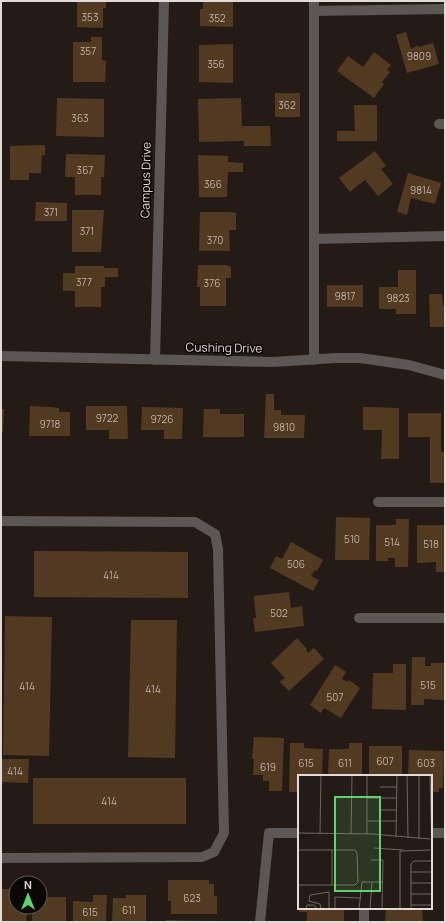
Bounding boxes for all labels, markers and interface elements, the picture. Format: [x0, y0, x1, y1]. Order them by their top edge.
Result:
house number: 353 [82, 10, 98, 24]
house number: 352 [209, 11, 226, 25]
house number: 357 [80, 44, 96, 58]
house number: 9809 [407, 49, 431, 63]
house number: 356 [207, 57, 225, 71]
house number: 362 [278, 98, 296, 112]
house number: 363 [71, 111, 89, 125]
street label: Campus Drive [136, 142, 155, 218]
house number: 367 [77, 163, 93, 177]
house number: 366 [204, 177, 222, 191]
house number: 9814 [410, 183, 432, 197]
house number: 371 [44, 205, 58, 219]
house number: 371 [80, 224, 94, 238]
house number: 370 [207, 233, 223, 247]
house number: 377 [76, 275, 92, 289]
house number: 376 [204, 276, 220, 290]
house number: 9817 [335, 289, 355, 303]
house number: 9823 [386, 291, 410, 305]
street label: Cushing Drive [186, 338, 262, 357]
house number: 9722 [96, 411, 119, 425]
house number: 9726 [151, 412, 174, 426]
house number: 9718 [40, 417, 61, 431]
house number: 9810 [273, 420, 295, 434]
house number: 510 [344, 532, 360, 546]
house number: 514 [384, 535, 400, 549]
house number: 518 [423, 537, 439, 551]
house number: 506 [287, 557, 305, 571]
house number: 414 [103, 568, 119, 582]
house number: 502 [270, 606, 288, 620]
house number: 515 [420, 678, 436, 692]
house number: 414 [19, 679, 35, 693]
house number: 414 [145, 682, 161, 696]
house number: 507 [327, 690, 343, 704]
house number: 607 [376, 754, 394, 768]
house number: 615 [298, 756, 314, 770]
house number: 611 [338, 756, 352, 770]
house number: 603 [417, 756, 435, 770]
house number: 619 [260, 760, 276, 774]
house number: 414 [7, 764, 23, 778]
inset map [298, 775, 432, 909]
house number: 414 [101, 794, 117, 808]
north arrow [8, 875, 48, 915]
text: N [24, 877, 32, 892]
house number: 623 [183, 891, 201, 905]
house number: 611 [122, 903, 136, 917]
house number: 615 [82, 905, 98, 919]

